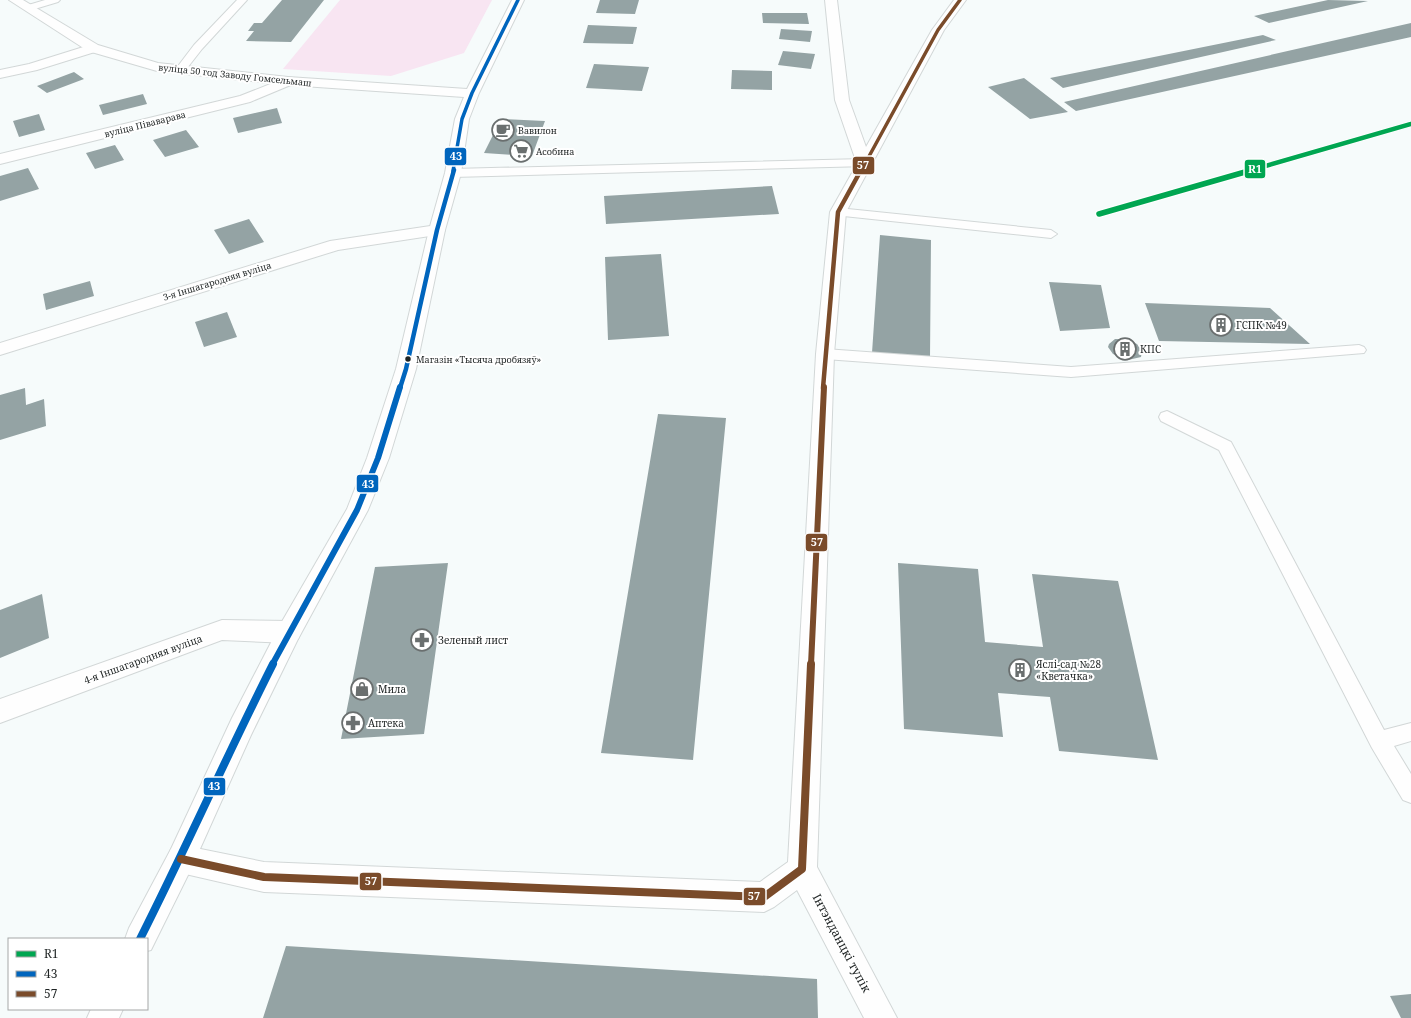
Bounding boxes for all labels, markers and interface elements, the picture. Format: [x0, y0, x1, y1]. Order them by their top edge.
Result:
street label: вуліца 50 год Заводу Гомсельмаш [158, 60, 313, 90]
street label: вуліца Піваварава [103, 108, 187, 140]
cafe icon: Вавилон [490, 117, 516, 143]
place label: Вавилон [518, 124, 557, 137]
supermarket icon: Асобина [508, 138, 534, 164]
place label: Асобина [536, 145, 574, 158]
line badge: 43 [444, 147, 467, 166]
text: 43 [450, 148, 462, 163]
line badge: 57 [852, 156, 875, 175]
text: 57 [857, 157, 869, 172]
line badge: R1 [1244, 159, 1266, 179]
text: R1 [1248, 161, 1262, 176]
street label: 3-я Іншагародняя вуліца [161, 258, 273, 304]
building icon: ГСПК №49 [1208, 312, 1234, 338]
place label: ГСПК №49 [1236, 318, 1287, 332]
building icon: КПС [1112, 336, 1138, 362]
place label: КПС [1140, 342, 1161, 356]
place label: Магазін «Тысяча дробязяў» [416, 353, 542, 366]
marker: Магазін «Тысяча дробязяў» [403, 354, 413, 364]
line badge: 43 [356, 474, 379, 493]
text: 43 [362, 476, 374, 491]
line badge: 57 [805, 533, 828, 552]
text: 57 [811, 534, 823, 549]
pharmacy icon: Зеленый лист [409, 627, 435, 653]
street label: 4-я Іншагародняя вуліца [82, 631, 204, 687]
place label: Зеленый лист [438, 633, 509, 647]
building icon: Яслі-сад №28 «Кветачка» [1007, 657, 1033, 683]
place label: Яслі-сад №28 «Кветачка» [1035, 657, 1101, 683]
shop icon: Мила [349, 676, 375, 702]
place label: Мила [378, 682, 406, 696]
pharmacy icon: Аптека [340, 710, 366, 736]
place label: Аптека [368, 716, 404, 730]
line badge: 43 [203, 777, 226, 796]
text: 43 [208, 778, 220, 793]
line badge: 57 [359, 872, 382, 891]
text: 57 [365, 873, 377, 888]
line badge: 57 [743, 887, 766, 906]
text: 57 [748, 888, 760, 903]
street label: Інтэнданцкі тупік [809, 891, 876, 996]
legend [8, 938, 148, 1010]
text: R1 [44, 945, 59, 962]
text: 43 [44, 965, 58, 982]
text: 57 [44, 985, 58, 1002]

